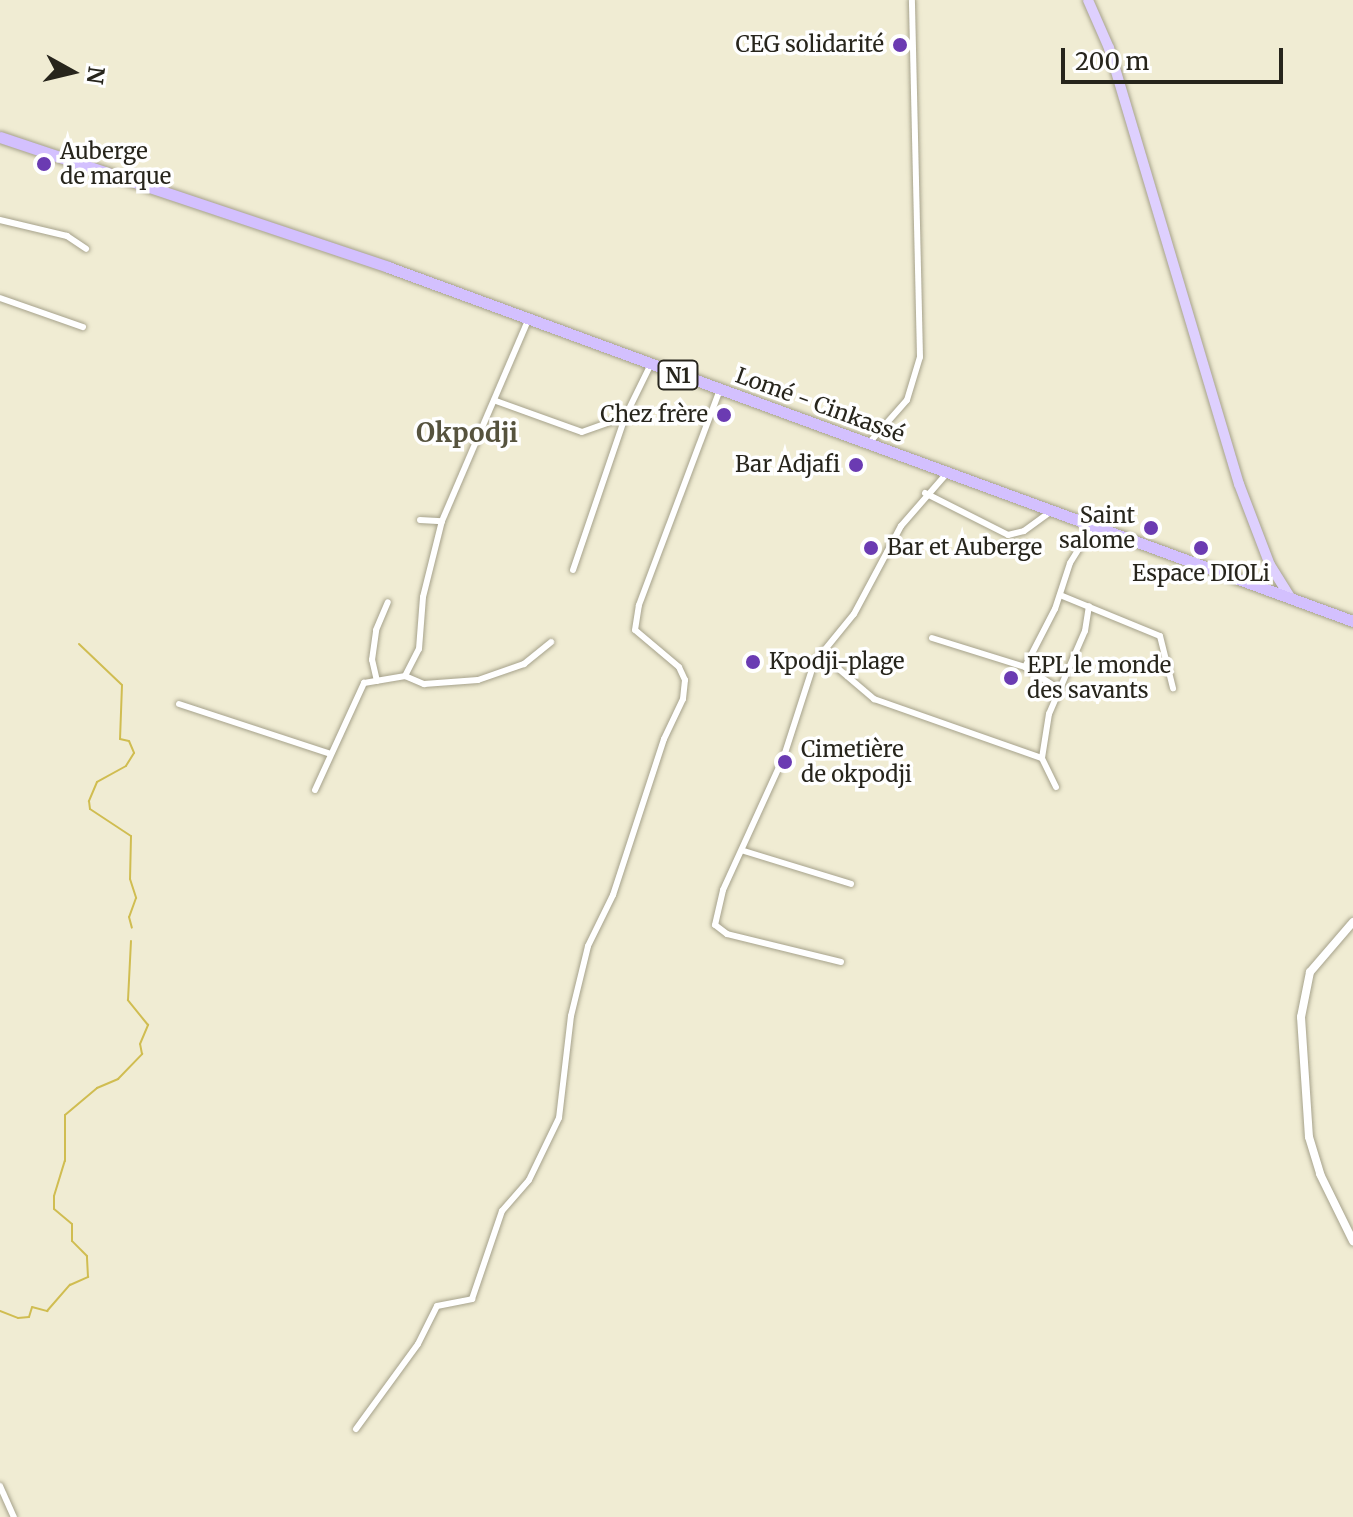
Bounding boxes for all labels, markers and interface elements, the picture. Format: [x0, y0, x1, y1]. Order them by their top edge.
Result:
north arrow [32, 32, 112, 112]
place label: CEG solidarité [736, 32, 884, 58]
scale bar [1065, 32, 1287, 82]
marker: CEG solidarité [891, 36, 909, 54]
text: 200 m [1075, 46, 1149, 77]
text: N [81, 65, 111, 86]
place label: Auberge de marque [60, 138, 171, 190]
marker: Auberge de marque [35, 155, 53, 173]
road number: N1 [656, 359, 700, 391]
street label: Lomé - Cinkassé [732, 362, 908, 448]
place label: Chez frère [600, 402, 708, 428]
marker: Chez frère [715, 406, 733, 424]
district label: Okpodji [416, 417, 518, 449]
place label: Bar Adjafi [735, 452, 840, 478]
marker: Bar Adjafi [847, 456, 865, 474]
place label: Saint salome [1059, 502, 1135, 554]
marker: Saint salome [1142, 519, 1160, 537]
place label: Bar et Auberge [887, 535, 1042, 561]
marker: Bar et Auberge [862, 539, 880, 557]
marker: Espace DIOLi [1192, 539, 1210, 557]
place label: Espace DIOLi [1132, 561, 1270, 587]
place label: Kpodji-plage [769, 649, 905, 675]
place label: EPL le monde des savants [1027, 652, 1171, 704]
marker: Kpodji-plage [744, 653, 762, 671]
marker: EPL le monde des savants [1002, 669, 1020, 687]
place label: Cimetière de okpodji [801, 736, 912, 788]
marker: Cimetière de okpodji [776, 753, 794, 771]

